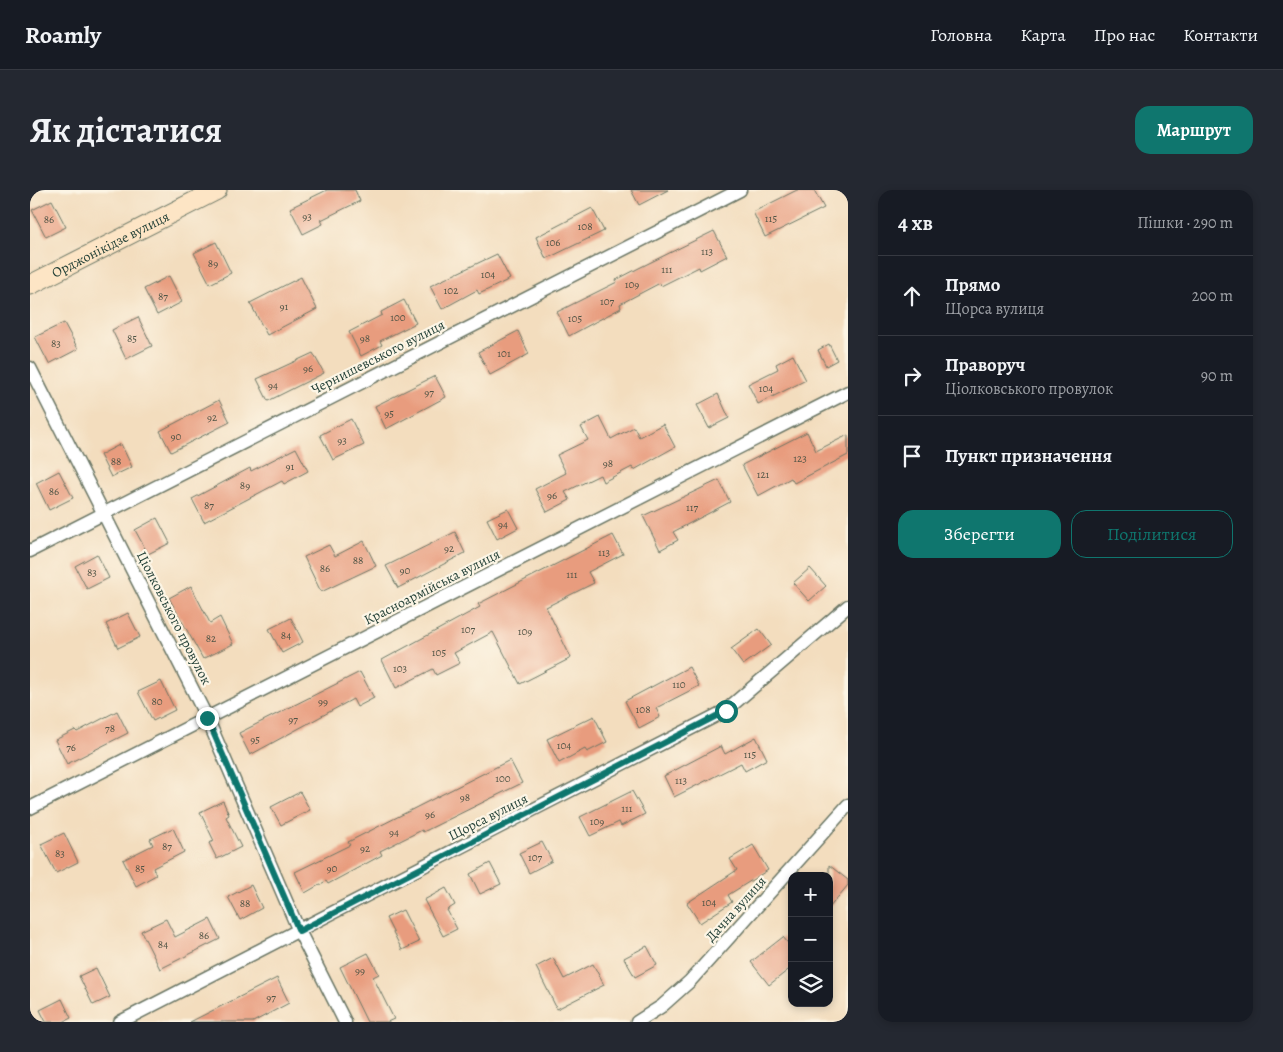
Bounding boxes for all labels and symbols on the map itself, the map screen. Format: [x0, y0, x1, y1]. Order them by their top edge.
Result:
street label: Орджонікідзе вулиця [48, 206, 172, 282]
house number: 93 [302, 209, 312, 224]
house number: 115 [765, 211, 777, 226]
house number: 86 [44, 212, 54, 227]
house number: 108 [578, 219, 592, 234]
house number: 106 [546, 235, 560, 250]
house number: 113 [701, 244, 713, 259]
house number: 89 [208, 256, 218, 271]
house number: 111 [661, 262, 673, 277]
house number: 104 [481, 267, 495, 282]
house number: 109 [625, 277, 639, 292]
house number: 102 [444, 283, 458, 298]
house number: 87 [158, 289, 168, 304]
house number: 107 [600, 294, 614, 309]
house number: 91 [280, 299, 289, 314]
house number: 100 [390, 310, 406, 325]
house number: 105 [568, 311, 582, 326]
street label: Чернишевського вулиця [308, 315, 448, 399]
house number: 85 [127, 331, 137, 346]
house number: 98 [360, 331, 370, 346]
house number: 83 [51, 336, 61, 351]
house number: 101 [497, 346, 511, 361]
house number: 96 [303, 361, 313, 376]
house number: 94 [268, 378, 278, 393]
house number: 104 [759, 381, 773, 396]
house number: 97 [424, 385, 434, 400]
house number: 95 [384, 406, 394, 421]
house number: 92 [207, 410, 217, 425]
house number: 90 [171, 429, 182, 444]
house number: 93 [337, 433, 347, 448]
house number: 123 [793, 451, 807, 466]
house number: 88 [111, 454, 121, 469]
house number: 98 [603, 456, 613, 471]
house number: 91 [286, 459, 295, 474]
house number: 121 [757, 467, 770, 482]
house number: 89 [240, 478, 250, 493]
house number: 86 [49, 484, 59, 499]
house number: 96 [547, 488, 557, 503]
house number: 87 [204, 498, 214, 513]
house number: 117 [686, 500, 698, 515]
house number: 94 [498, 517, 508, 532]
house number: 92 [444, 541, 454, 556]
street label: Красноармійська вулиця [361, 544, 503, 630]
house number: 113 [598, 545, 610, 560]
street label: Ціолковського провулок [132, 548, 216, 688]
house number: 88 [353, 553, 363, 568]
house number: 86 [320, 561, 330, 576]
house number: 90 [400, 563, 411, 578]
house number: 83 [87, 565, 97, 580]
house number: 111 [566, 567, 578, 582]
house number: 107 [461, 622, 475, 637]
house number: 109 [518, 624, 532, 639]
house number: 84 [281, 628, 291, 643]
house number: 82 [206, 631, 216, 646]
house number: 105 [432, 645, 446, 660]
house number: 103 [393, 661, 407, 676]
house number: 110 [672, 677, 686, 692]
house number: 80 [151, 694, 163, 709]
house number: 99 [318, 694, 328, 709]
route start [715, 700, 738, 723]
house number: 108 [636, 702, 650, 717]
route end [196, 707, 219, 730]
house number: 97 [288, 712, 298, 727]
house number: 78 [105, 721, 115, 736]
house number: 95 [250, 732, 260, 747]
house number: 104 [557, 738, 571, 753]
house number: 76 [66, 740, 76, 755]
house number: 115 [744, 747, 756, 762]
house number: 100 [495, 771, 511, 786]
house number: 113 [675, 773, 687, 788]
street label: Щорса вулиця [445, 789, 531, 845]
house number: 98 [460, 790, 470, 805]
house number: 111 [621, 801, 633, 816]
house number: 96 [425, 807, 435, 822]
house number: 109 [590, 814, 604, 829]
house number: 94 [389, 825, 399, 840]
house number: 87 [162, 839, 172, 854]
house number: 92 [360, 841, 370, 856]
house number: 83 [55, 846, 65, 861]
house number: 107 [528, 850, 542, 865]
house number: 85 [135, 861, 145, 876]
house number: 90 [327, 861, 338, 876]
street label: Дачна вулиця [701, 872, 771, 946]
house number: 104 [702, 895, 716, 910]
house number: 88 [240, 896, 250, 911]
house number: 86 [199, 928, 209, 943]
house number: 84 [158, 937, 168, 952]
house number: 99 [355, 963, 365, 978]
house number: 97 [266, 990, 276, 1005]

